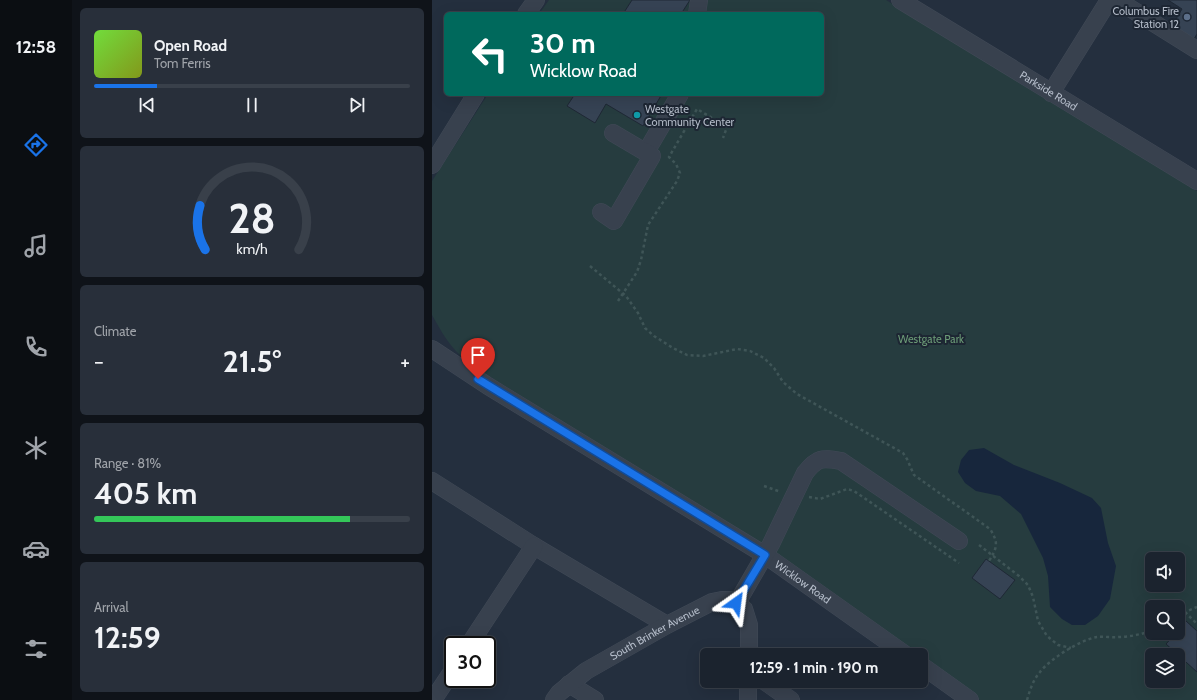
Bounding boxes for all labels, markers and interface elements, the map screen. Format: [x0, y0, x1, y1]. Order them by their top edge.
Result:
place label: Columbus Fire Station 12 [1112, 4, 1179, 31]
marker: Columbus Fire Station 12 [1182, 12, 1192, 22]
text: 30 m [530, 26, 596, 60]
icon: left [464, 28, 516, 80]
text: 12:58 [16, 36, 56, 58]
text: Open Road [154, 37, 227, 55]
text: Tom Ferris [154, 55, 211, 71]
text: Wicklow Road [530, 60, 637, 82]
street label: Parkside Road [1017, 68, 1080, 113]
icon: previous [136, 94, 158, 116]
icon: pause [241, 94, 263, 116]
icon: next [346, 94, 368, 116]
place label: Westgate Community Center [645, 102, 735, 129]
marker: Westgate Community Center [632, 110, 642, 120]
icon: directions [22, 131, 50, 159]
text: 28 [228, 192, 276, 242]
icon: music [22, 232, 50, 260]
text: km/h [236, 239, 268, 257]
text: Climate [94, 323, 136, 339]
park label: Westgate Park [898, 332, 964, 346]
icon: phone [22, 333, 50, 361]
pin [461, 338, 495, 379]
text: 21.5° [223, 343, 281, 380]
icon: arrive [467, 344, 489, 366]
text: − [94, 348, 104, 375]
text: + [400, 348, 410, 375]
icon: climate [22, 434, 50, 462]
text: Range · 81% [94, 455, 161, 471]
text: 405 km [94, 475, 197, 512]
icon: car [22, 535, 50, 563]
map controls [1145, 552, 1185, 688]
button: sound [1145, 552, 1185, 592]
street label: Wicklow Road [772, 557, 834, 607]
position arrow [715, 582, 757, 624]
text: Arrival [94, 599, 129, 615]
button: search [1145, 600, 1185, 640]
street label: South Brinker Avenue [607, 602, 702, 663]
text: 12:59 [94, 619, 161, 656]
icon: filters [22, 635, 50, 663]
speed limit sign: 30 [444, 636, 496, 688]
button: layers [1145, 648, 1185, 688]
text: 12:59 · 1 min · 190 m [750, 659, 878, 677]

